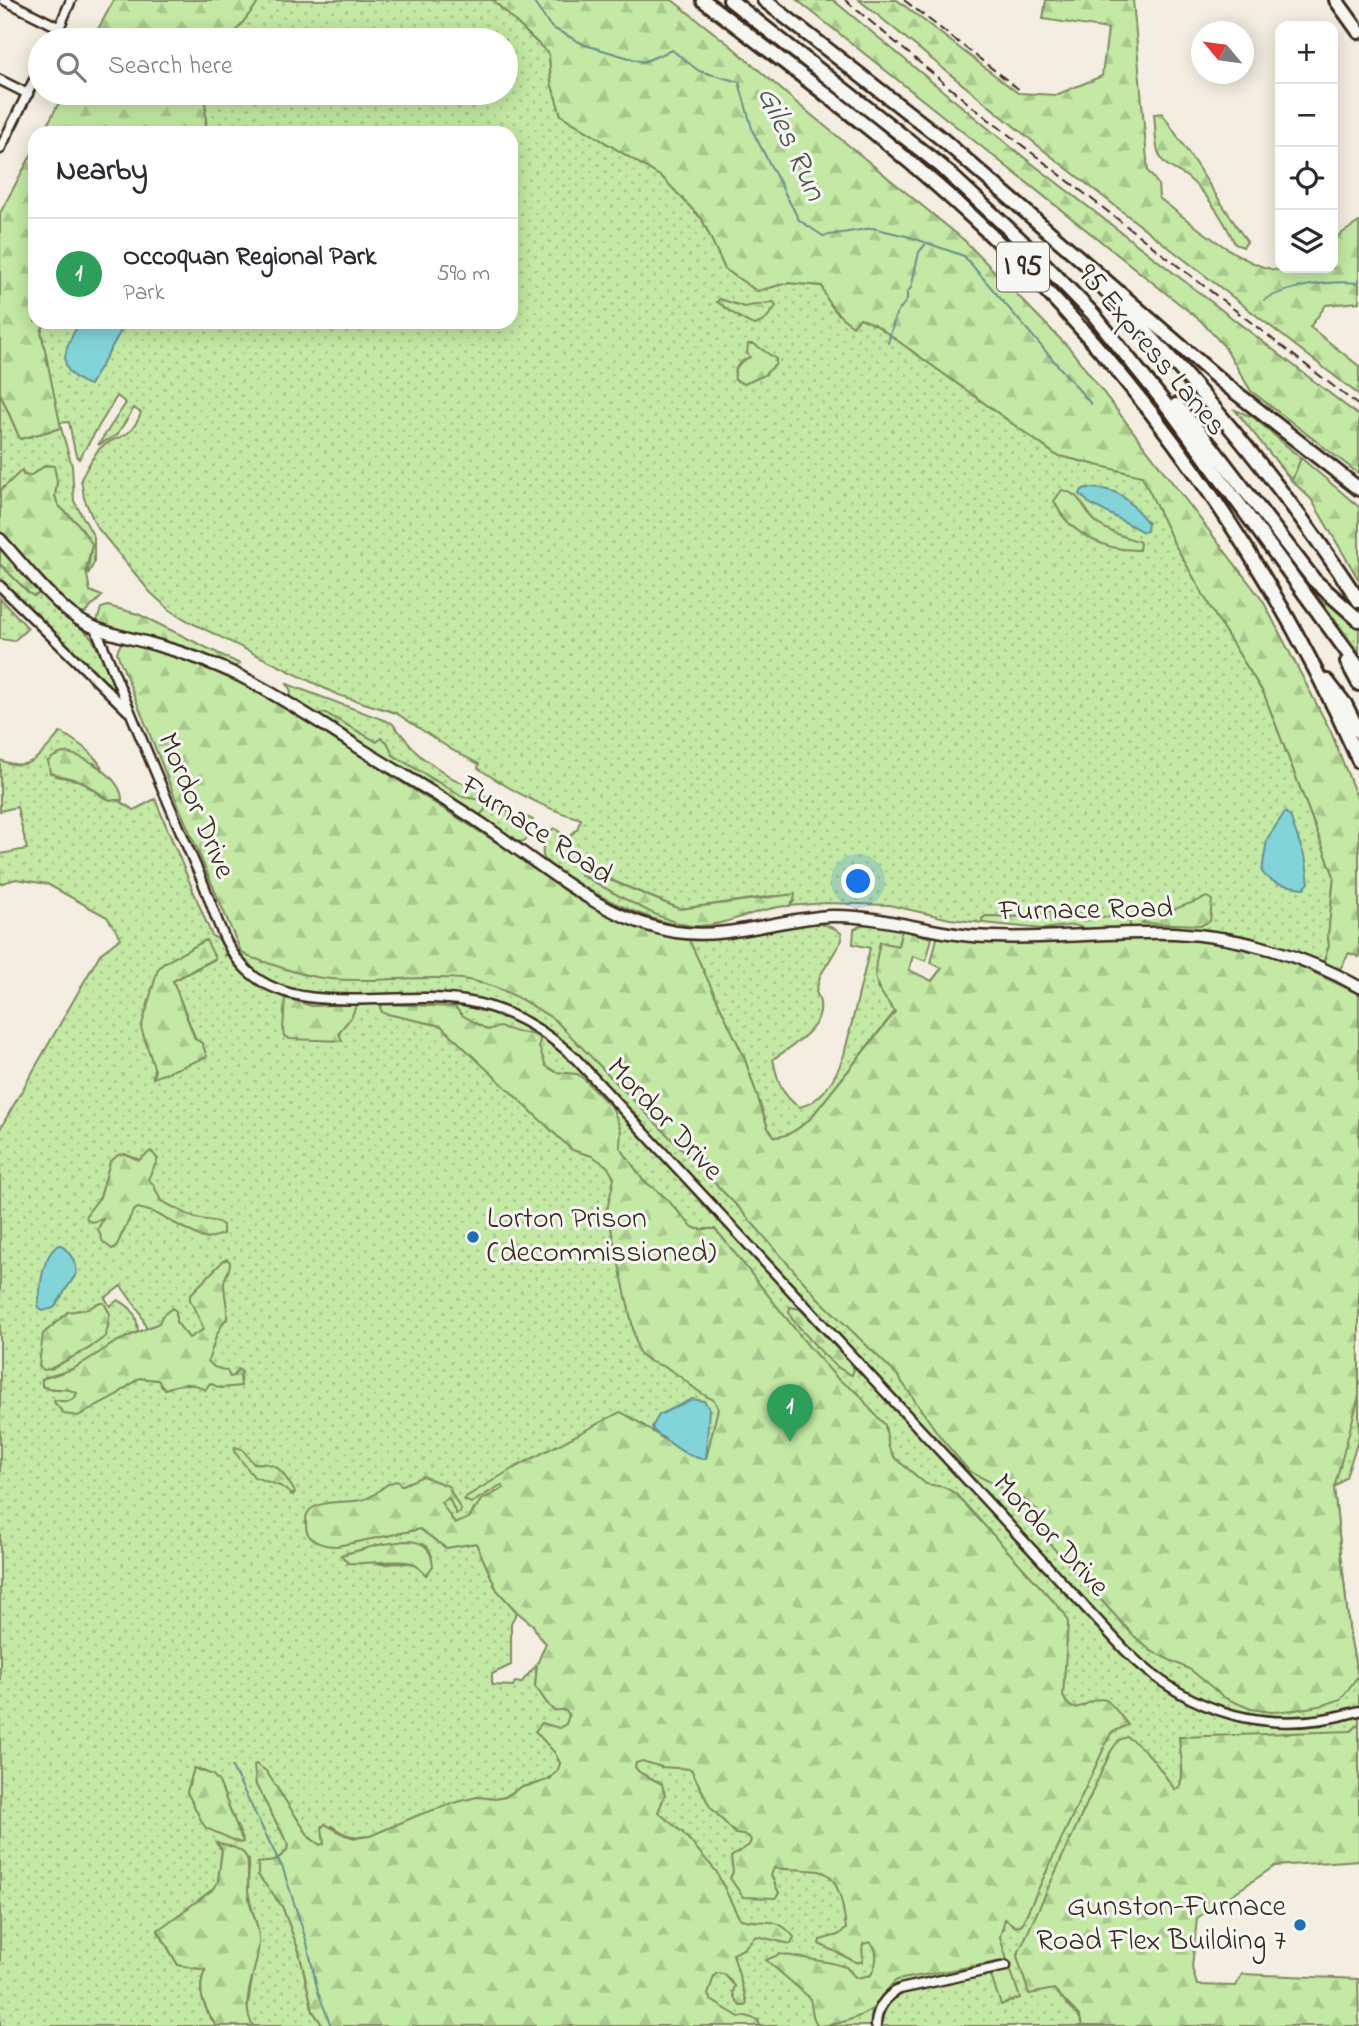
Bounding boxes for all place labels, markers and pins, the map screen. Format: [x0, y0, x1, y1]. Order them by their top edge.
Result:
place label: Lorton Prison (decommissioned) [487, 1198, 716, 1276]
marker: Lorton Prison (decommissioned) [465, 1229, 481, 1245]
pin: 1 [767, 1384, 813, 1442]
place label: Gunston-Furnace Road Flex Building 7 [1036, 1886, 1287, 1964]
marker: Gunston-Furnace Road Flex Building 7 [1292, 1917, 1308, 1933]

